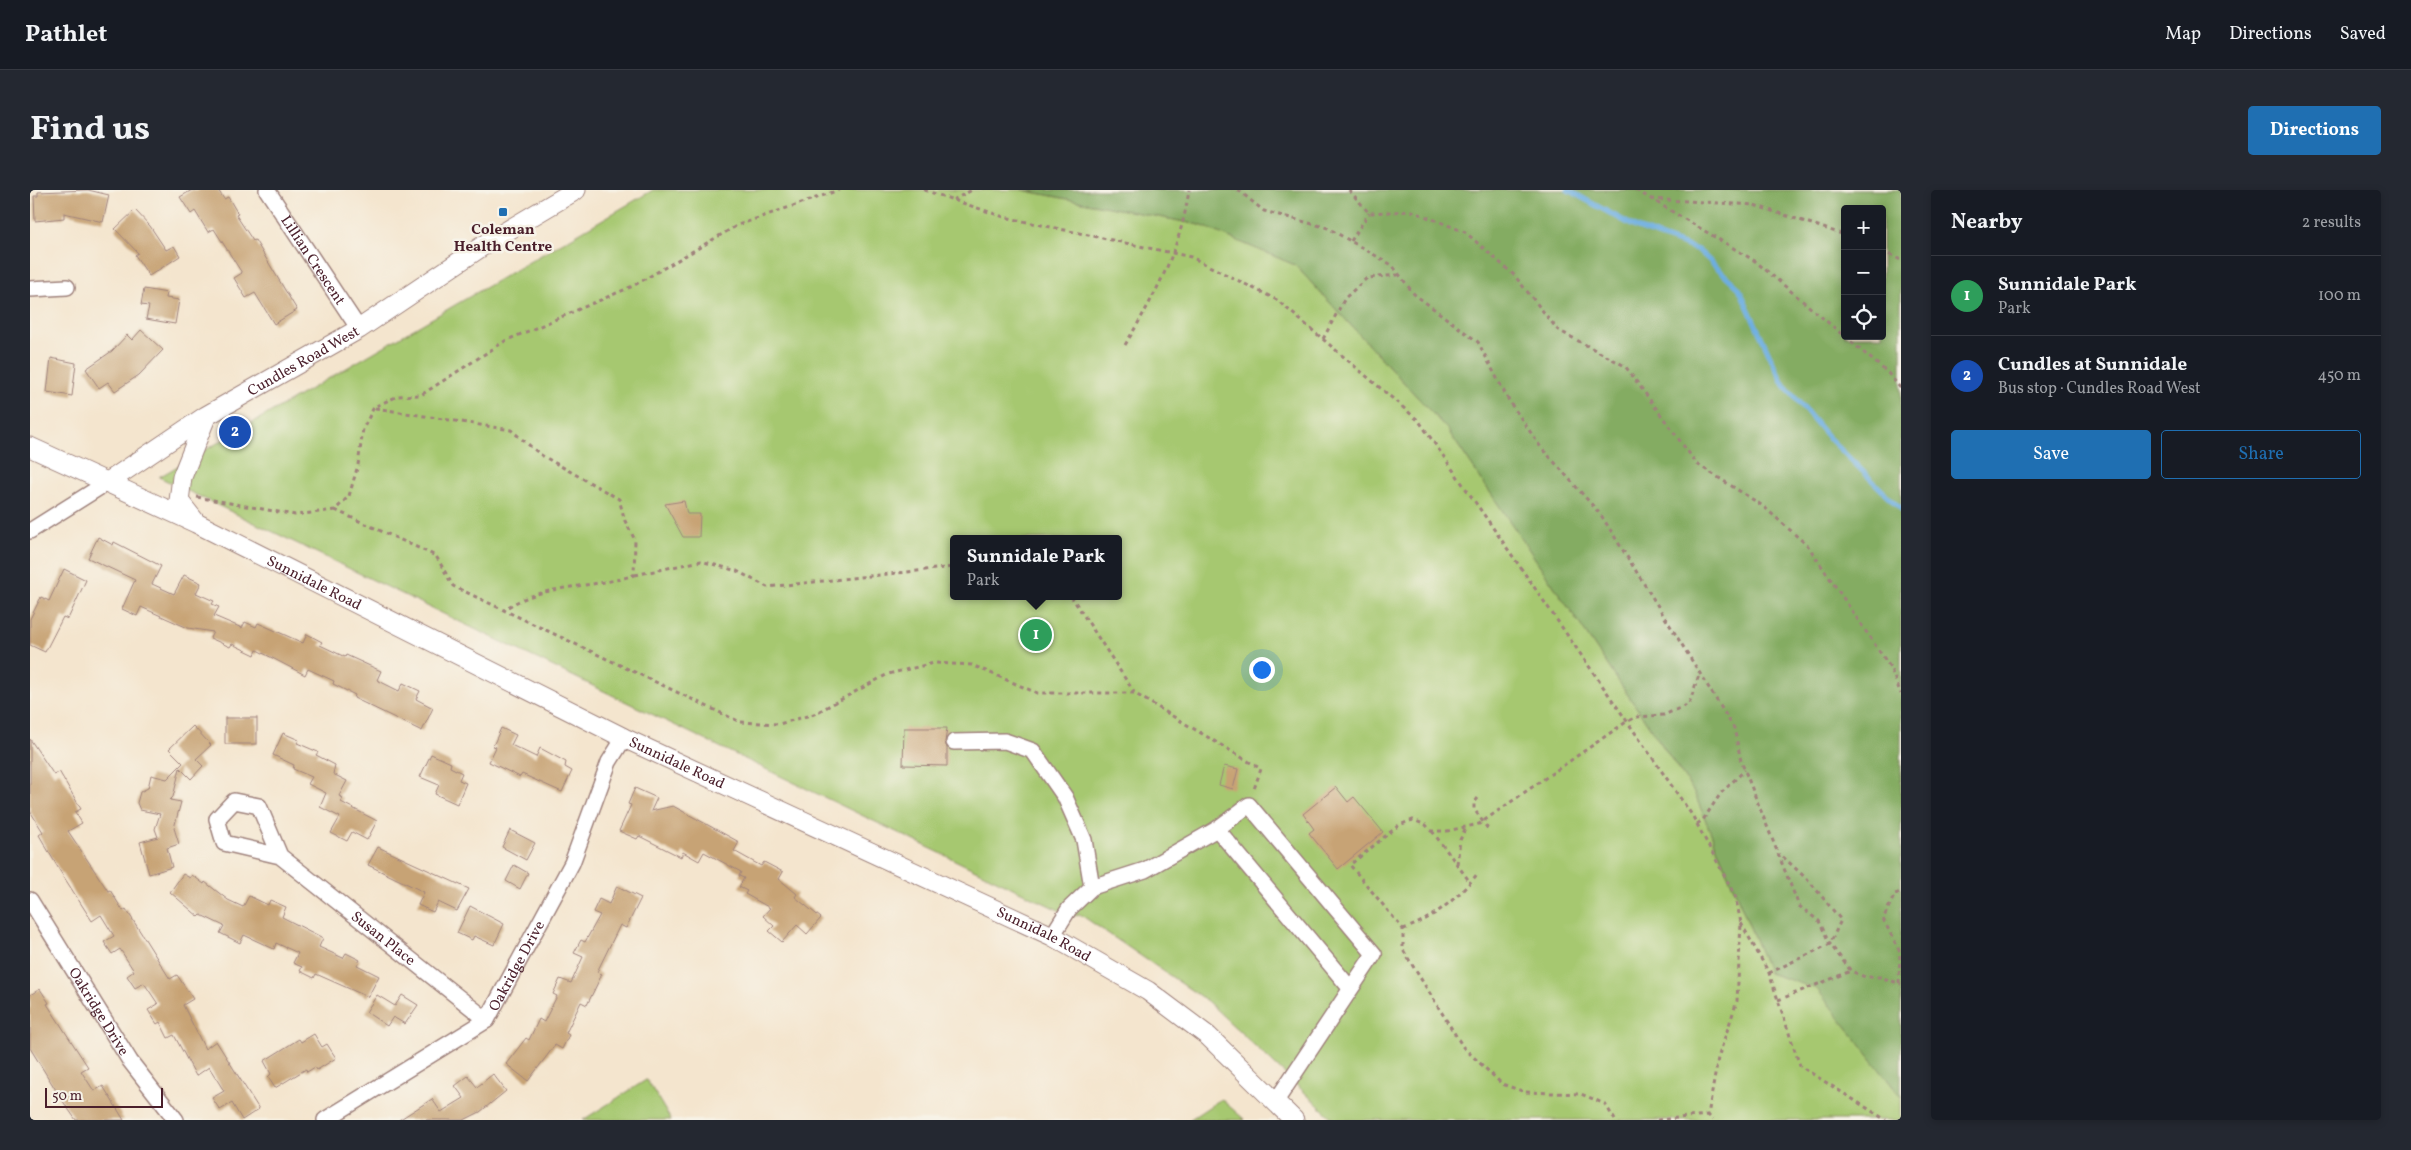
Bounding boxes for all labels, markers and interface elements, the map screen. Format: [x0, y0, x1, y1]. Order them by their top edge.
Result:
text: Pathlet [25, 18, 107, 52]
text: Map [2165, 22, 2201, 47]
text: Directions [2229, 22, 2312, 47]
text: Saved [2340, 22, 2386, 47]
text: Find us [30, 106, 150, 154]
button: Directions [2248, 106, 2381, 155]
map controls [1841, 205, 1886, 340]
button: + [1841, 205, 1886, 250]
marker: Coleman Health Centre [497, 206, 509, 218]
text: Nearby [1951, 208, 2022, 237]
street label: Lillian Crescent [275, 212, 349, 310]
text: 2 results [2302, 212, 2361, 234]
place label: Coleman Health Centre [454, 220, 553, 258]
button: − [1841, 250, 1886, 295]
text: Sunnidale Park [1998, 272, 2137, 298]
text: 1 [1964, 285, 1970, 307]
text: 100 m [2318, 285, 2361, 307]
button: locate [1841, 295, 1886, 340]
text: Park [1998, 298, 2031, 320]
street label: Cundles Road West [244, 322, 364, 402]
text: Cundles at Sunnidale [1998, 352, 2187, 378]
text: 2 [1963, 365, 1971, 387]
text: 450 m [2318, 365, 2361, 387]
text: Bus stop · Cundles Road West [1998, 378, 2201, 400]
pin: 2 [219, 413, 251, 451]
button: Save [1951, 430, 2151, 479]
button: Share [2161, 430, 2361, 479]
popup [950, 535, 1122, 600]
text: Sunnidale Park [967, 544, 1105, 570]
street label: Sunnidale Road [263, 551, 365, 616]
text: Park [967, 570, 999, 592]
pin: 1 [1020, 616, 1052, 654]
your location [1249, 657, 1275, 683]
street label: Sunnidale Road [625, 733, 728, 795]
street label: Sunnidale Road [993, 903, 1094, 968]
street label: Susan Place [346, 907, 419, 971]
street label: Oakridge Drive [485, 917, 551, 1016]
street label: Oakridge Drive [62, 964, 133, 1060]
scale bar [45, 1085, 162, 1108]
text: 50 m [52, 1087, 82, 1106]

